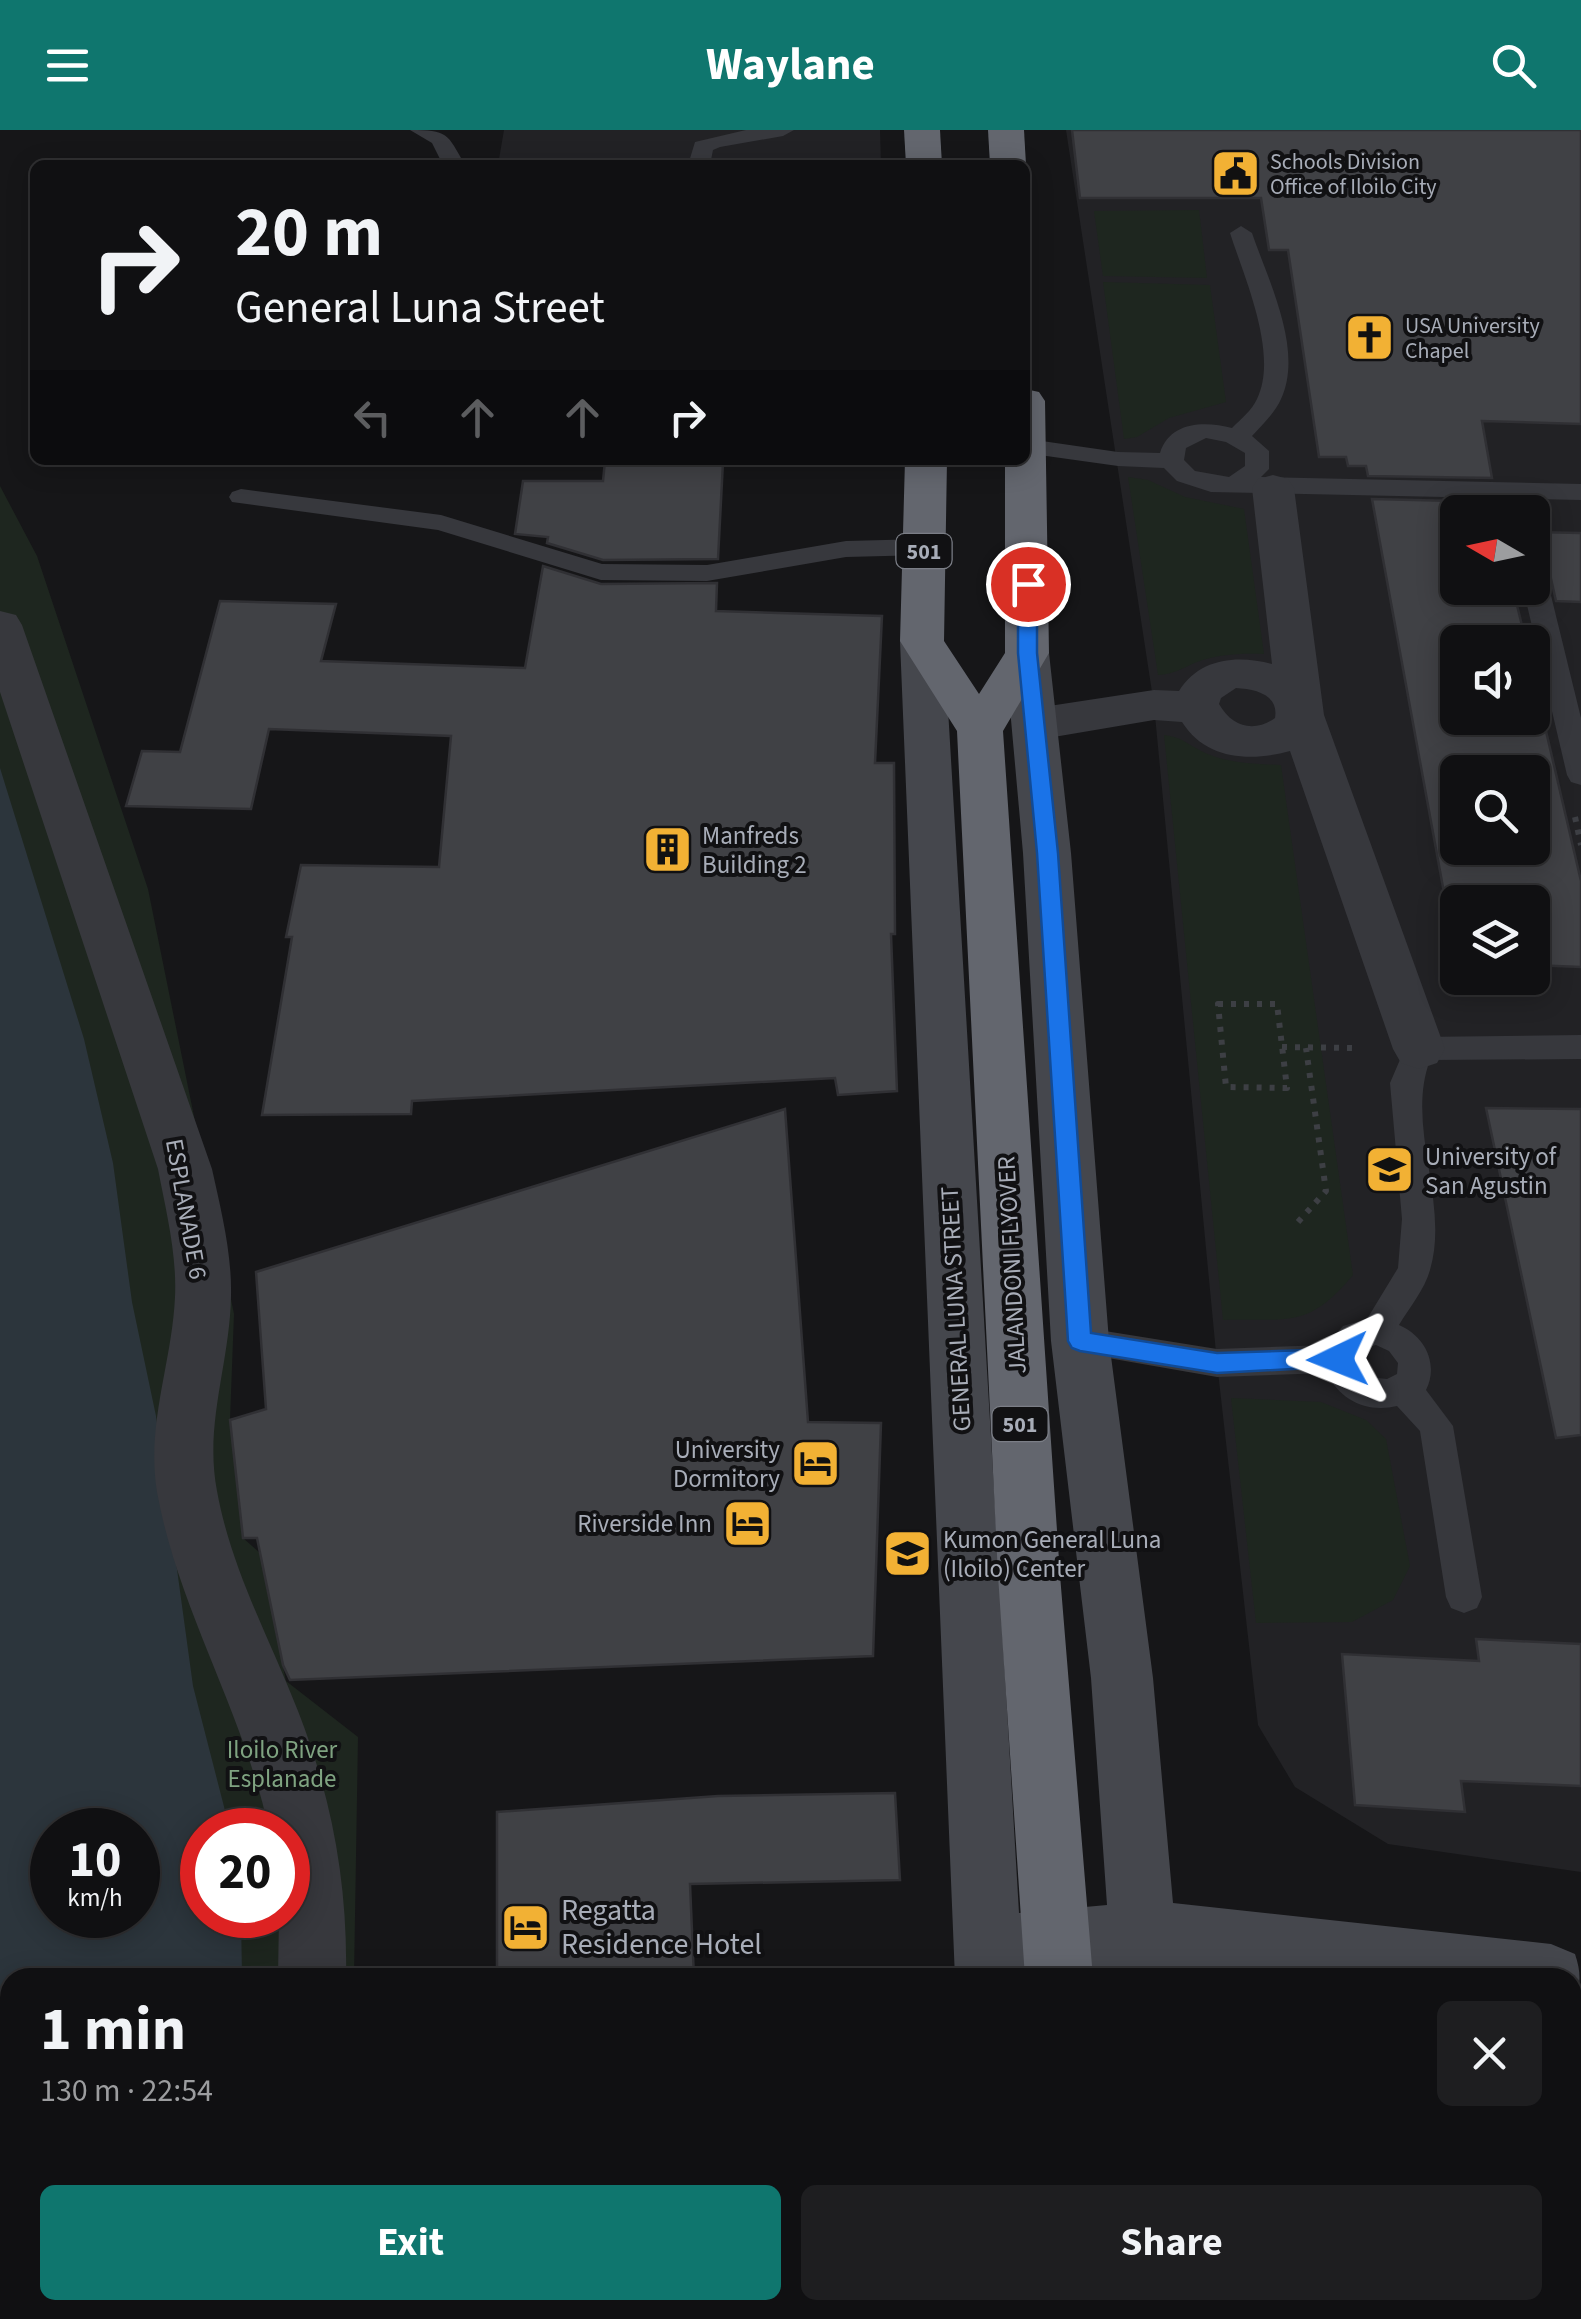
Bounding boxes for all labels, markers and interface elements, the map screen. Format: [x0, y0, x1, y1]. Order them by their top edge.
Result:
text: Waylane [706, 33, 875, 97]
icon: menu [40, 38, 95, 93]
icon: search [1486, 38, 1541, 93]
place label: Schools Division Office of Iloilo City [1270, 146, 1437, 203]
public building icon: Schools Division Office of Iloilo City [1209, 148, 1261, 200]
text: 20 m [235, 183, 383, 283]
icon: right [70, 200, 200, 330]
text: General Luna Street [235, 276, 605, 340]
place label: USA University Chapel [1405, 310, 1540, 367]
church icon: USA University Chapel [1344, 312, 1396, 364]
icon: left [345, 390, 400, 445]
icon: ahead [450, 390, 505, 445]
icon: ahead [555, 390, 610, 445]
icon: right [660, 390, 715, 445]
north arrow [1440, 495, 1550, 605]
map controls [1440, 495, 1550, 995]
road number: 501 [896, 534, 952, 568]
pin [986, 542, 1071, 627]
icon: arrive [1001, 557, 1056, 612]
button: sound [1440, 625, 1550, 735]
button: search [1440, 755, 1550, 865]
place label: Manfreds Building 2 [702, 818, 807, 883]
building icon: Manfreds Building 2 [641, 823, 693, 875]
button: layers [1440, 885, 1550, 995]
street label: ESPLANADE 6 [156, 1136, 216, 1282]
place label: University of San Agustin [1425, 1139, 1557, 1204]
school or university icon: University of San Agustin [1364, 1144, 1416, 1196]
street label: JALANDONI FLYOVER [988, 1155, 1036, 1375]
street label: GENERAL LUNA STREET [932, 1186, 980, 1432]
position arrow [1286, 1307, 1390, 1411]
road number: 501 [992, 1407, 1048, 1441]
place label: University Dormitory [673, 1432, 780, 1497]
hotel icon: University Dormitory [789, 1437, 841, 1489]
hotel icon: Riverside Inn [721, 1497, 773, 1549]
place label: Riverside Inn [577, 1506, 712, 1542]
place label: Kumon General Luna (Iloilo) Center [943, 1522, 1161, 1587]
school or university icon: Kumon General Luna (Iloilo) Center [882, 1527, 934, 1579]
park label: Iloilo River Esplanade [227, 1732, 338, 1797]
speed limit sign: 20 [180, 1808, 310, 1938]
text: 10 [69, 1825, 121, 1896]
text: km/h [67, 1880, 123, 1916]
place label: Regatta Residence Hotel [561, 1889, 762, 1966]
hotel icon: Regatta Residence Hotel [500, 1901, 552, 1953]
text: 1 min [40, 1988, 186, 2073]
button: close [1437, 2001, 1542, 2106]
text: 130 m · 22:54 [40, 2068, 213, 2114]
button: Exit [40, 2185, 781, 2300]
button: Share [801, 2185, 1542, 2300]

